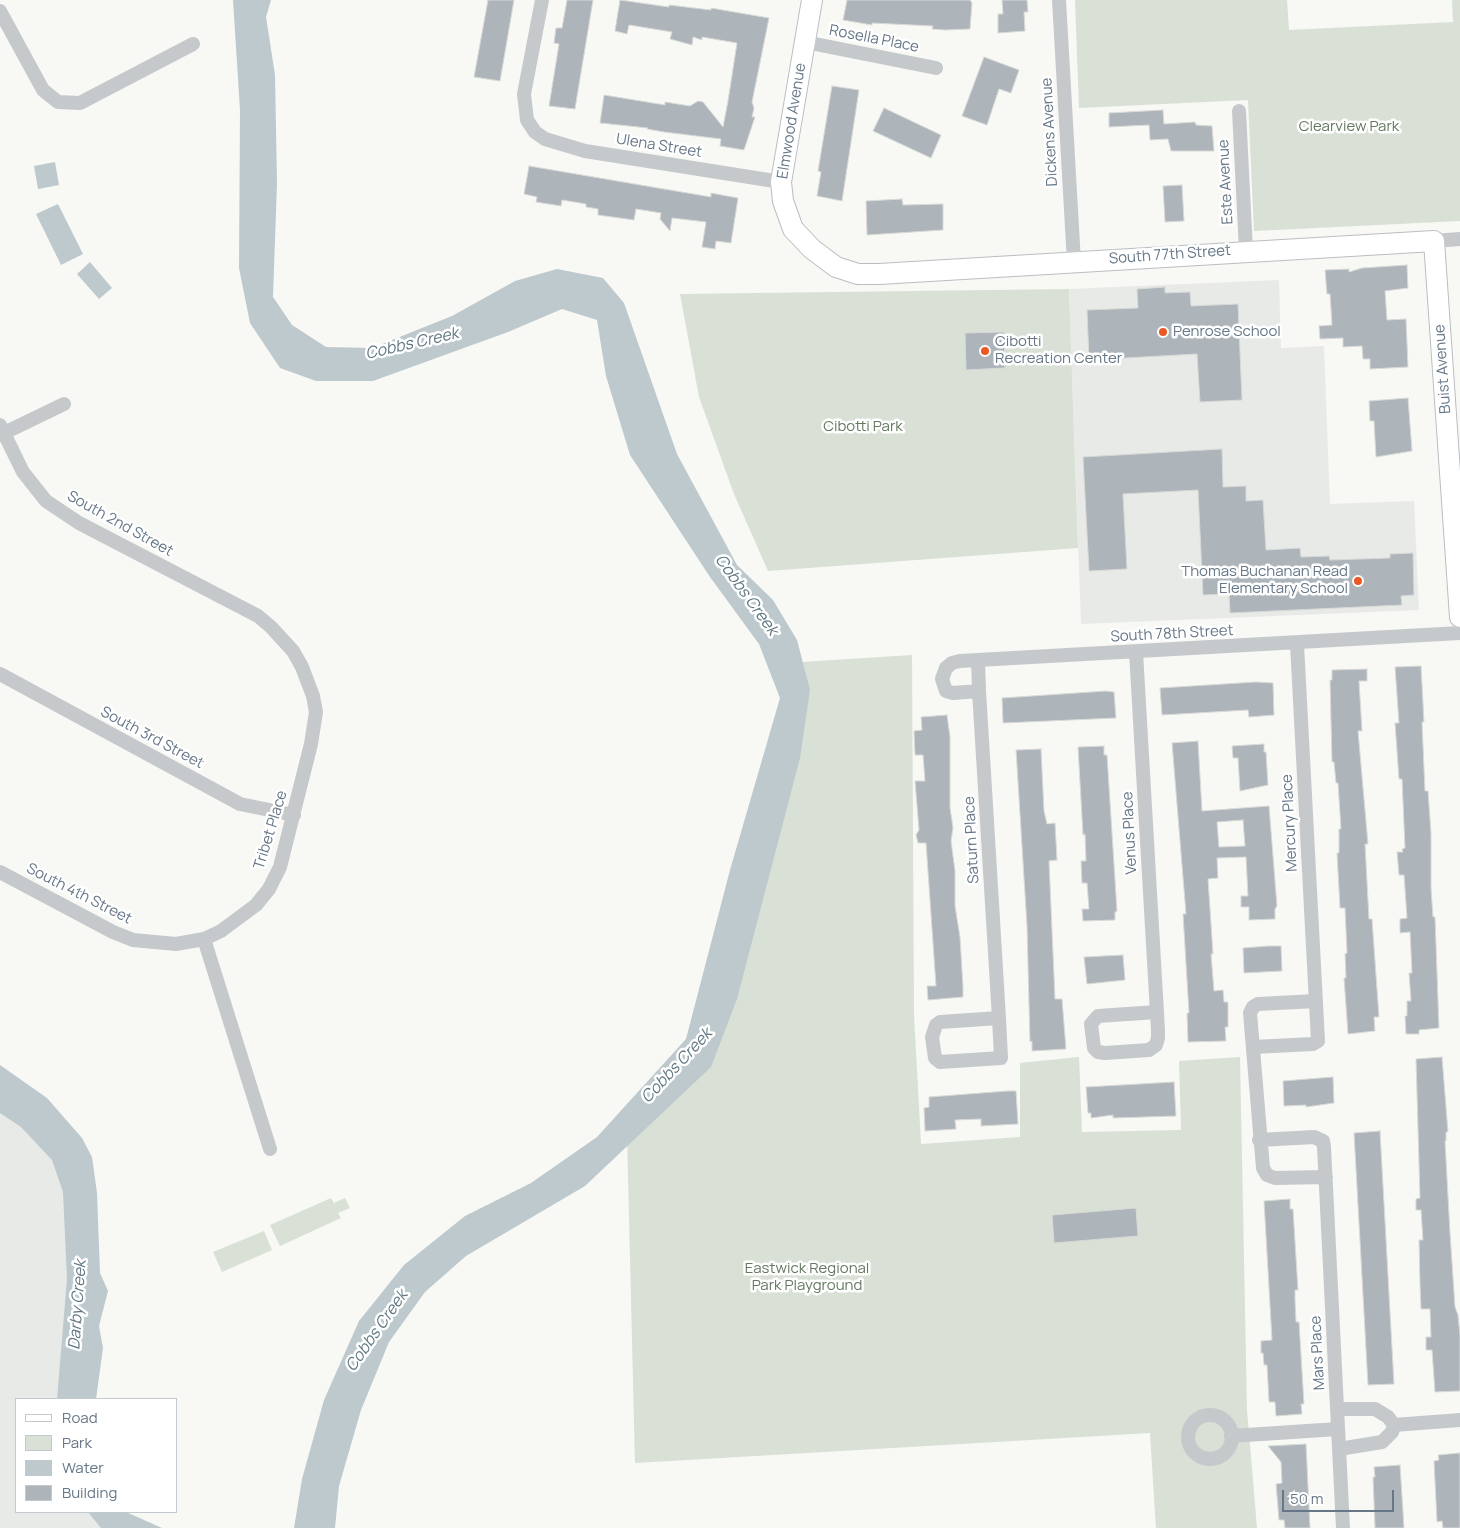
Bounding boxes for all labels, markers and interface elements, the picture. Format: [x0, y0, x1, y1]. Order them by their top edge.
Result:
street label: Rosella Place [828, 21, 920, 57]
street label: Elmwood Avenue [774, 62, 810, 180]
street label: Dickens Avenue [1038, 77, 1062, 187]
park label: Clearview Park [1299, 118, 1399, 136]
street label: Ulena Street [615, 130, 703, 162]
street label: Este Avenue [1215, 139, 1237, 225]
street label: South 77th Street [1108, 242, 1232, 268]
place label: Penrose School [1173, 323, 1281, 341]
water label: Cobbs Creek [364, 324, 460, 364]
street label: Buist Avenue [1431, 324, 1455, 414]
marker: Penrose School [1157, 326, 1169, 338]
place label: Cibotti Recreation Center [995, 333, 1122, 368]
marker: Cibotti Recreation Center [979, 345, 991, 357]
park label: Cibotti Park [823, 418, 903, 436]
street label: South 2nd Street [64, 487, 176, 561]
water label: Cobbs Creek [710, 551, 782, 639]
place label: Thomas Buchanan Read Elementary School [1181, 563, 1348, 598]
marker: Thomas Buchanan Read Elementary School [1352, 575, 1364, 587]
street label: South 78th Street [1110, 622, 1234, 646]
street label: South 3rd Street [97, 703, 207, 773]
street label: Mercury Place [1278, 774, 1302, 872]
street label: Tribet Place [250, 788, 292, 872]
street label: Venus Place [1119, 791, 1141, 875]
street label: Saturn Place [961, 796, 983, 884]
street label: South 4th Street [23, 860, 135, 928]
water label: Cobbs Creek [638, 1025, 716, 1107]
water label: Darby Creek [65, 1260, 91, 1350]
park label: Eastwick Regional Park Playground [745, 1260, 869, 1295]
water label: Cobbs Creek [342, 1287, 412, 1375]
street label: Mars Place [1307, 1315, 1329, 1391]
legend [15, 1398, 178, 1513]
text: Road [62, 1407, 98, 1428]
text: Park [62, 1432, 92, 1453]
text: Water [62, 1457, 104, 1478]
scale bar [1285, 1480, 1398, 1512]
text: Building [62, 1482, 117, 1503]
text: 50 m [1290, 1488, 1324, 1509]

